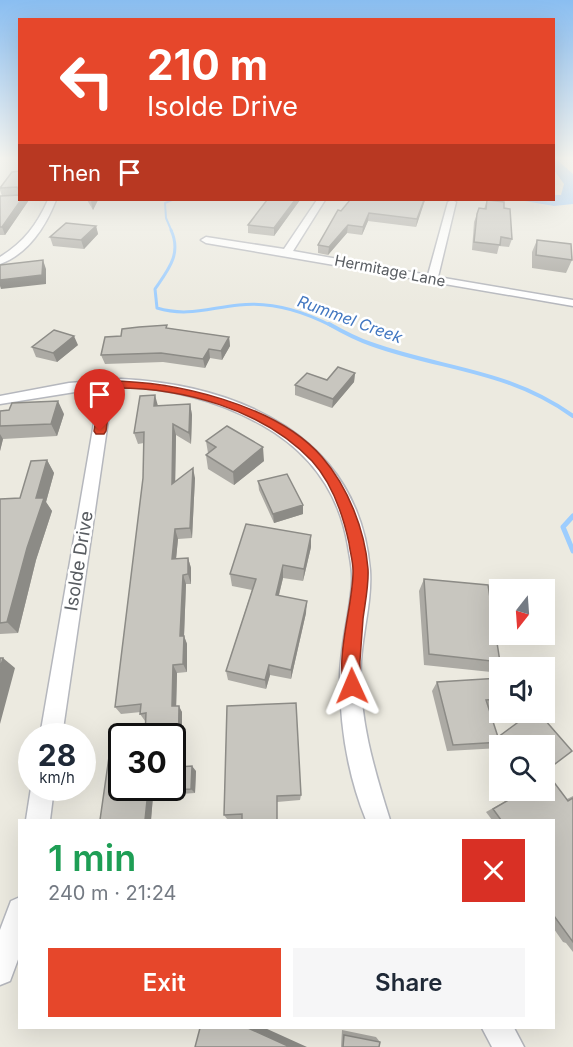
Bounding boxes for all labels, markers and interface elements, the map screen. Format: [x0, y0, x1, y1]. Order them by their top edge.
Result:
text: 210 m [147, 39, 268, 90]
icon: left [48, 42, 126, 120]
text: Isolde Drive [147, 90, 298, 123]
icon: arrive [113, 156, 146, 189]
text: Then [48, 160, 101, 186]
street label: Hermitage Lane [333, 250, 447, 291]
water label: Rummel Creek [295, 291, 405, 347]
pin [74, 369, 125, 431]
icon: arrive [83, 378, 116, 411]
street label: Isolde Drive [60, 510, 97, 612]
north arrow [489, 579, 555, 645]
map controls [489, 579, 555, 801]
position arrow [320, 654, 384, 718]
button: sound [489, 657, 555, 723]
speed limit sign: 30 [108, 723, 186, 801]
button: search [489, 735, 555, 801]
text: 28 [38, 737, 76, 773]
text: km/h [39, 768, 75, 787]
text: 1 min [48, 836, 136, 880]
button: close [462, 839, 525, 902]
text: 240 m · 21:24 [48, 881, 176, 905]
button: Exit [48, 948, 281, 1017]
button: Share [293, 948, 525, 1017]

